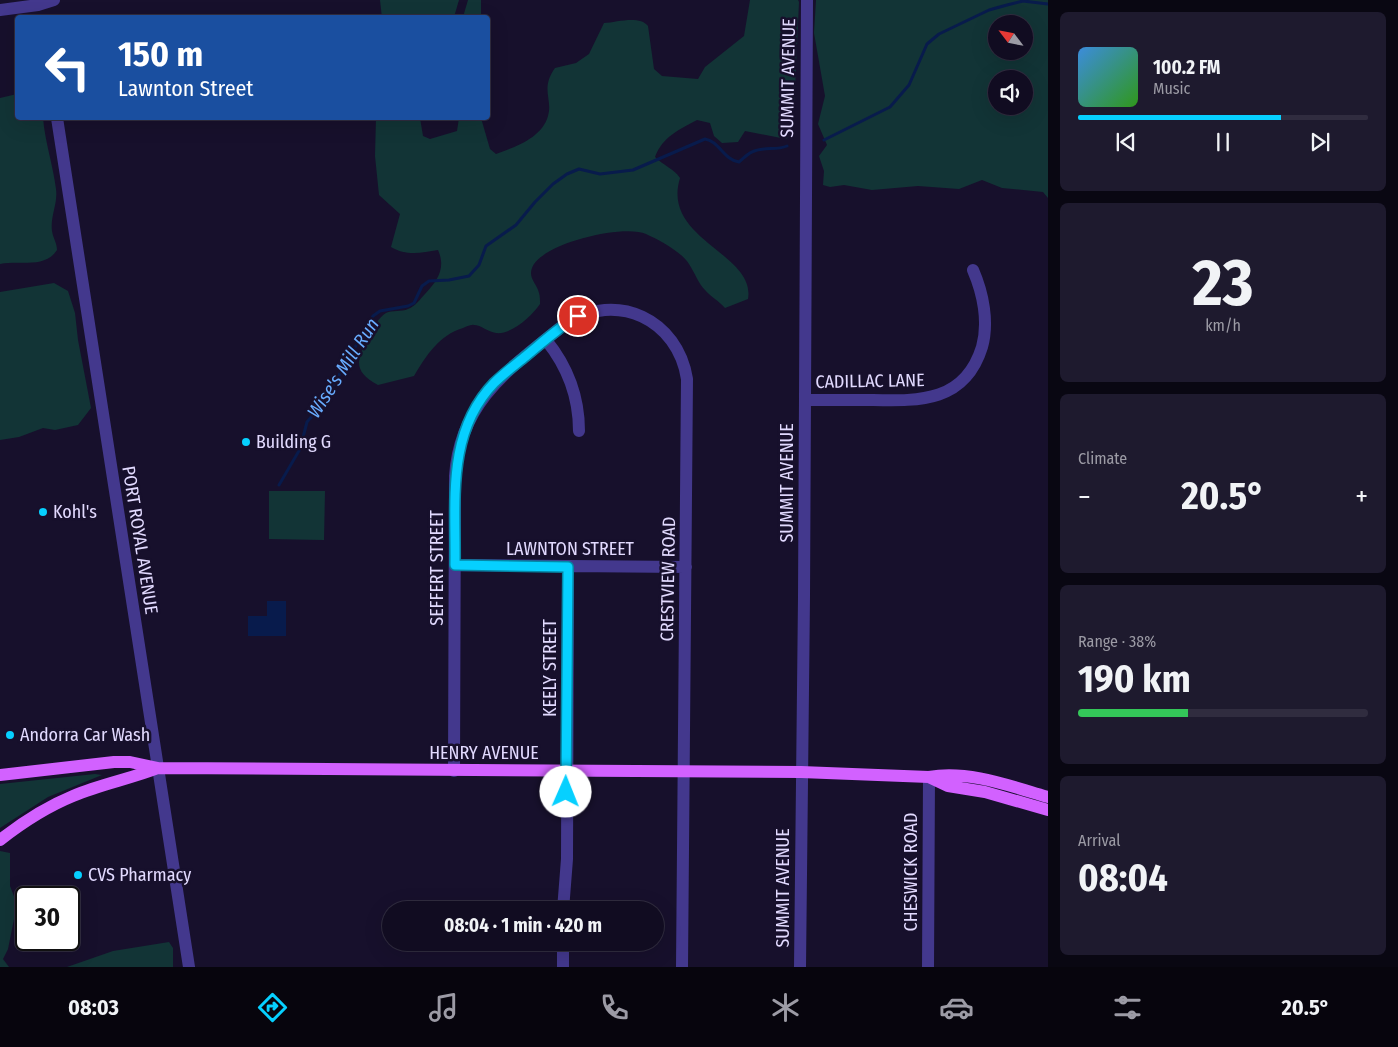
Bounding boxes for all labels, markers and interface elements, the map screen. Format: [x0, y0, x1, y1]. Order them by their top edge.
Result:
north arrow [988, 15, 1032, 60]
map controls [988, 15, 1033, 115]
street label: SUMMIT AVENUE [776, 18, 800, 138]
text: 150 m [118, 33, 203, 75]
icon: left [35, 35, 100, 100]
text: 100.2 FM [1153, 56, 1220, 79]
button: sound [988, 70, 1033, 115]
text: Lawnton Street [118, 75, 254, 102]
text: Music [1153, 79, 1190, 98]
icon: previous [1112, 128, 1140, 156]
icon: pause [1209, 128, 1237, 156]
icon: next [1306, 128, 1334, 156]
text: 23 [1193, 244, 1253, 322]
pin [557, 295, 599, 337]
icon: arrive [564, 302, 592, 330]
water label: Wise's Mill Run [302, 314, 384, 422]
text: km/h [1205, 316, 1241, 335]
street label: CADILLAC LANE [815, 369, 925, 393]
street label: SUMMIT AVENUE [776, 423, 798, 543]
place label: Building G [256, 431, 331, 453]
marker: Building G [240, 436, 252, 448]
text: Climate [1078, 449, 1127, 468]
street label: PORT ROYAL AVENUE [117, 464, 163, 616]
text: 20.5° [1181, 473, 1265, 519]
text: − [1078, 480, 1091, 513]
text: + [1355, 480, 1368, 513]
place label: Kohl's [53, 501, 97, 523]
marker: Kohl's [37, 506, 49, 518]
street label: SEFFERT STREET [426, 510, 448, 626]
street label: CRESTVIEW ROAD [656, 516, 680, 642]
street label: LAWNTON STREET [506, 538, 635, 560]
street label: KEELY STREET [539, 618, 561, 717]
text: Range · 38% [1078, 632, 1156, 651]
text: 190 km [1078, 656, 1191, 702]
place label: Andorra Car Wash [20, 724, 150, 746]
marker: Andorra Car Wash [4, 729, 16, 741]
street label: HENRY AVENUE [429, 742, 539, 764]
position arrow [539, 765, 591, 817]
street label: CHESWICK ROAD [900, 813, 922, 931]
street label: SUMMIT AVENUE [772, 828, 794, 948]
text: Arrival [1078, 831, 1120, 850]
text: 08:04 [1078, 855, 1168, 901]
place label: CVS Pharmacy [88, 864, 191, 886]
marker: CVS Pharmacy [72, 869, 84, 881]
speed limit sign: 30 [15, 886, 80, 951]
text: 08:04 · 1 min · 420 m [444, 914, 602, 937]
icon: directions [255, 990, 290, 1025]
icon: music [426, 990, 461, 1025]
icon: phone [597, 990, 632, 1025]
icon: climate [768, 990, 803, 1025]
icon: car [939, 990, 974, 1025]
icon: filters [1110, 990, 1145, 1025]
text: 08:03 [68, 994, 119, 1021]
text: 20.5° [1282, 994, 1330, 1021]

